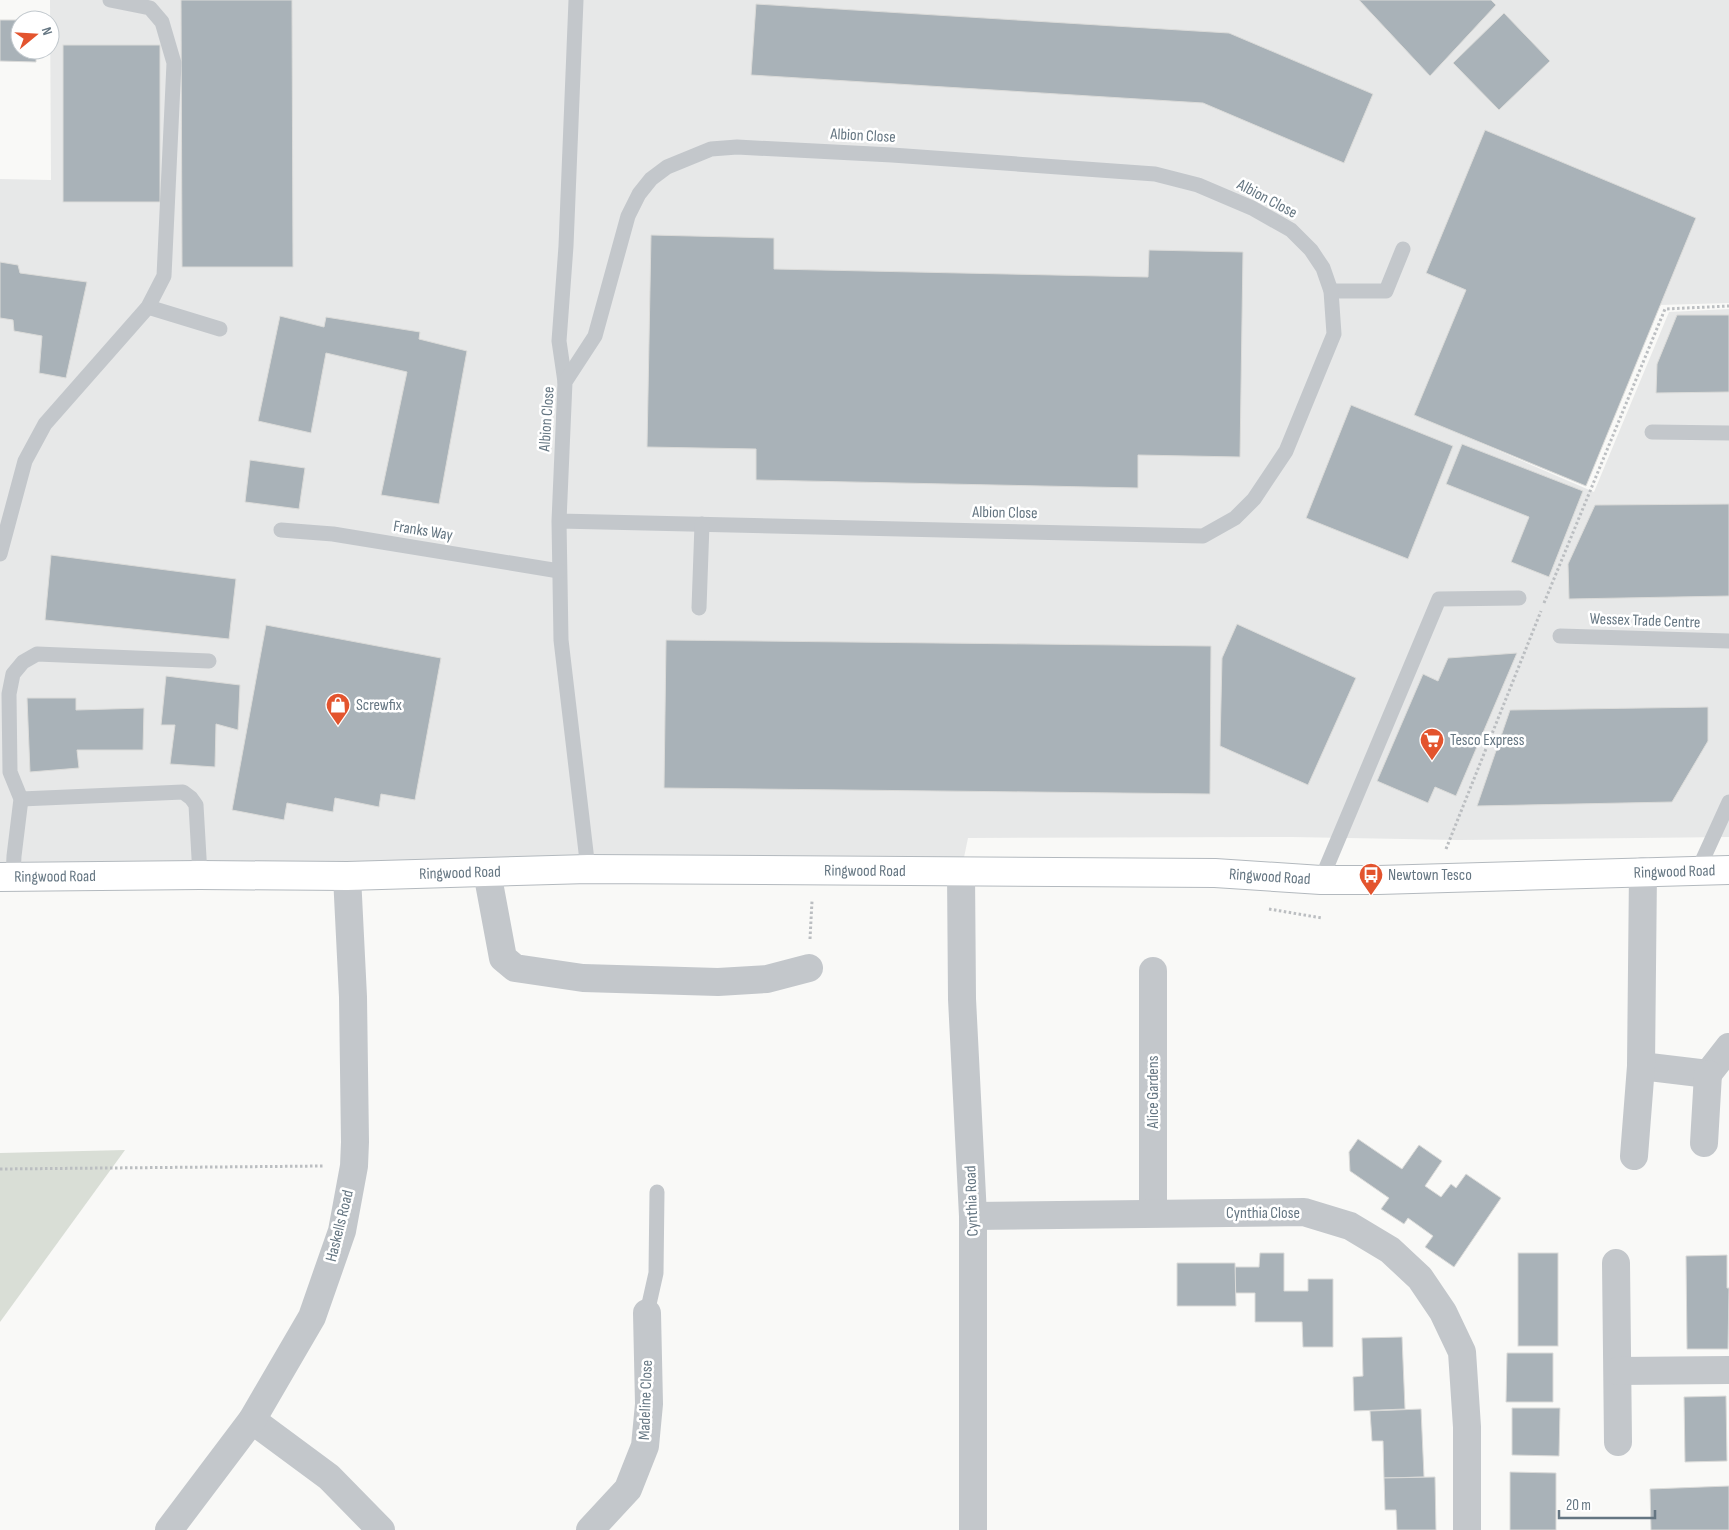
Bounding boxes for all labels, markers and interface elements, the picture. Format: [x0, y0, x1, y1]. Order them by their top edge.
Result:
north arrow [10, 10, 60, 60]
text: N [38, 25, 56, 37]
street label: Albion Close [829, 125, 896, 147]
street label: Albion Close [1233, 175, 1300, 223]
street label: Albion Close [535, 386, 559, 453]
street label: Albion Close [971, 503, 1038, 523]
street label: Franks Way [392, 517, 454, 545]
street label: Wessex Trade Centre [1589, 610, 1701, 632]
shop icon: Screwfix [325, 692, 351, 726]
place label: Screwfix [356, 696, 402, 715]
supermarket icon: Tesco Express [1419, 727, 1445, 761]
place label: Tesco Express [1450, 731, 1525, 750]
street label: Ringwood Road [824, 861, 906, 881]
street label: Ringwood Road [1633, 861, 1716, 882]
street label: Ringwood Road [419, 862, 501, 883]
bus stop icon: Newtown Tesco [1358, 862, 1384, 896]
street label: Ringwood Road [1228, 864, 1311, 889]
place label: Newtown Tesco [1388, 866, 1472, 885]
street label: Ringwood Road [14, 867, 96, 886]
street label: Alice Gardens [1144, 1055, 1163, 1129]
street label: Cynthia Road [961, 1165, 983, 1237]
street label: Haskells Road [322, 1188, 358, 1264]
street label: Cynthia Close [1226, 1204, 1300, 1223]
street label: Madeline Close [635, 1359, 657, 1441]
scale bar [1559, 1488, 1655, 1520]
text: 20 m [1566, 1496, 1591, 1515]

